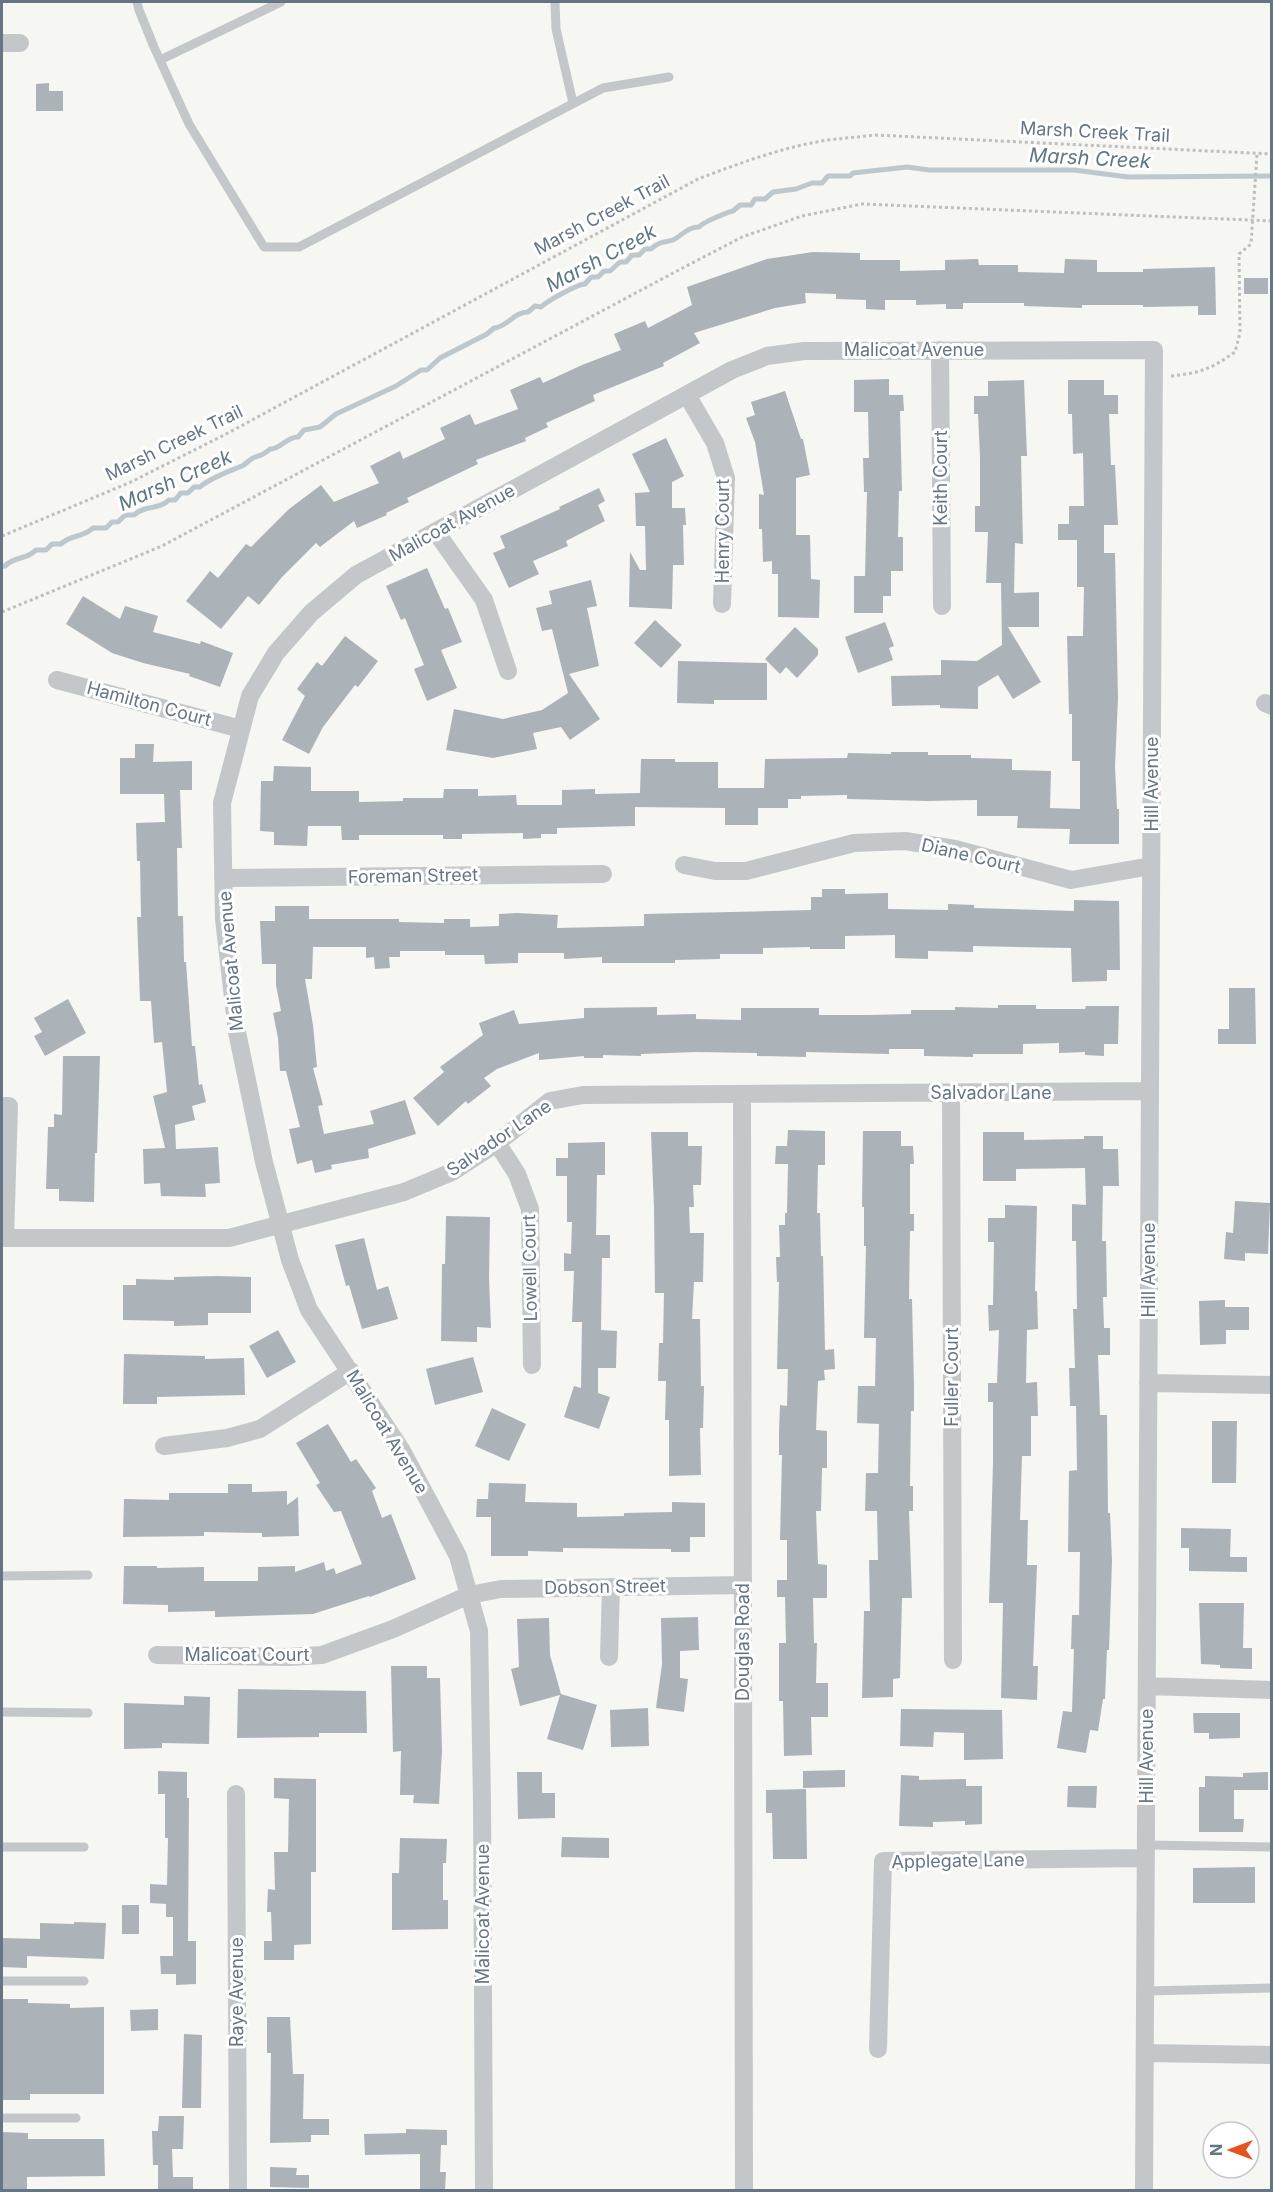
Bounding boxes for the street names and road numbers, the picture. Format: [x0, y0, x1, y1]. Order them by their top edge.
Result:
street label: Marsh Creek Trail [1020, 117, 1171, 146]
street label: Marsh Creek Trail [531, 170, 673, 260]
street label: Malicoat Avenue [844, 339, 984, 360]
street label: Marsh Creek Trail [102, 400, 246, 486]
street label: Keith Court [930, 430, 951, 526]
street label: Malicoat Avenue [385, 479, 518, 566]
street label: Henry Court [712, 479, 733, 583]
street label: Hamilton Court [85, 677, 214, 730]
street label: Hill Avenue [1141, 737, 1162, 831]
street label: Diane Court [919, 834, 1023, 877]
street label: Foreman Street [348, 864, 478, 887]
street label: Malicoat Avenue [214, 890, 247, 1032]
street label: Salvador Lane [930, 1082, 1052, 1103]
street label: Salvador Lane [443, 1095, 555, 1180]
street label: Lowell Court [518, 1214, 541, 1322]
street label: Hill Avenue [1138, 1223, 1159, 1317]
street label: Fuller Court [941, 1327, 962, 1427]
street label: Malicoat Avenue [342, 1366, 433, 1497]
street label: Dobson Street [544, 1575, 666, 1598]
street label: Douglas Road [732, 1583, 753, 1701]
street label: Malicoat Court [185, 1644, 310, 1665]
street label: Hill Avenue [1136, 1709, 1157, 1803]
street label: Malicoat Avenue [472, 1844, 493, 1984]
street label: Applegate Lane [891, 1849, 1025, 1872]
street label: Raye Avenue [226, 1937, 247, 2047]

